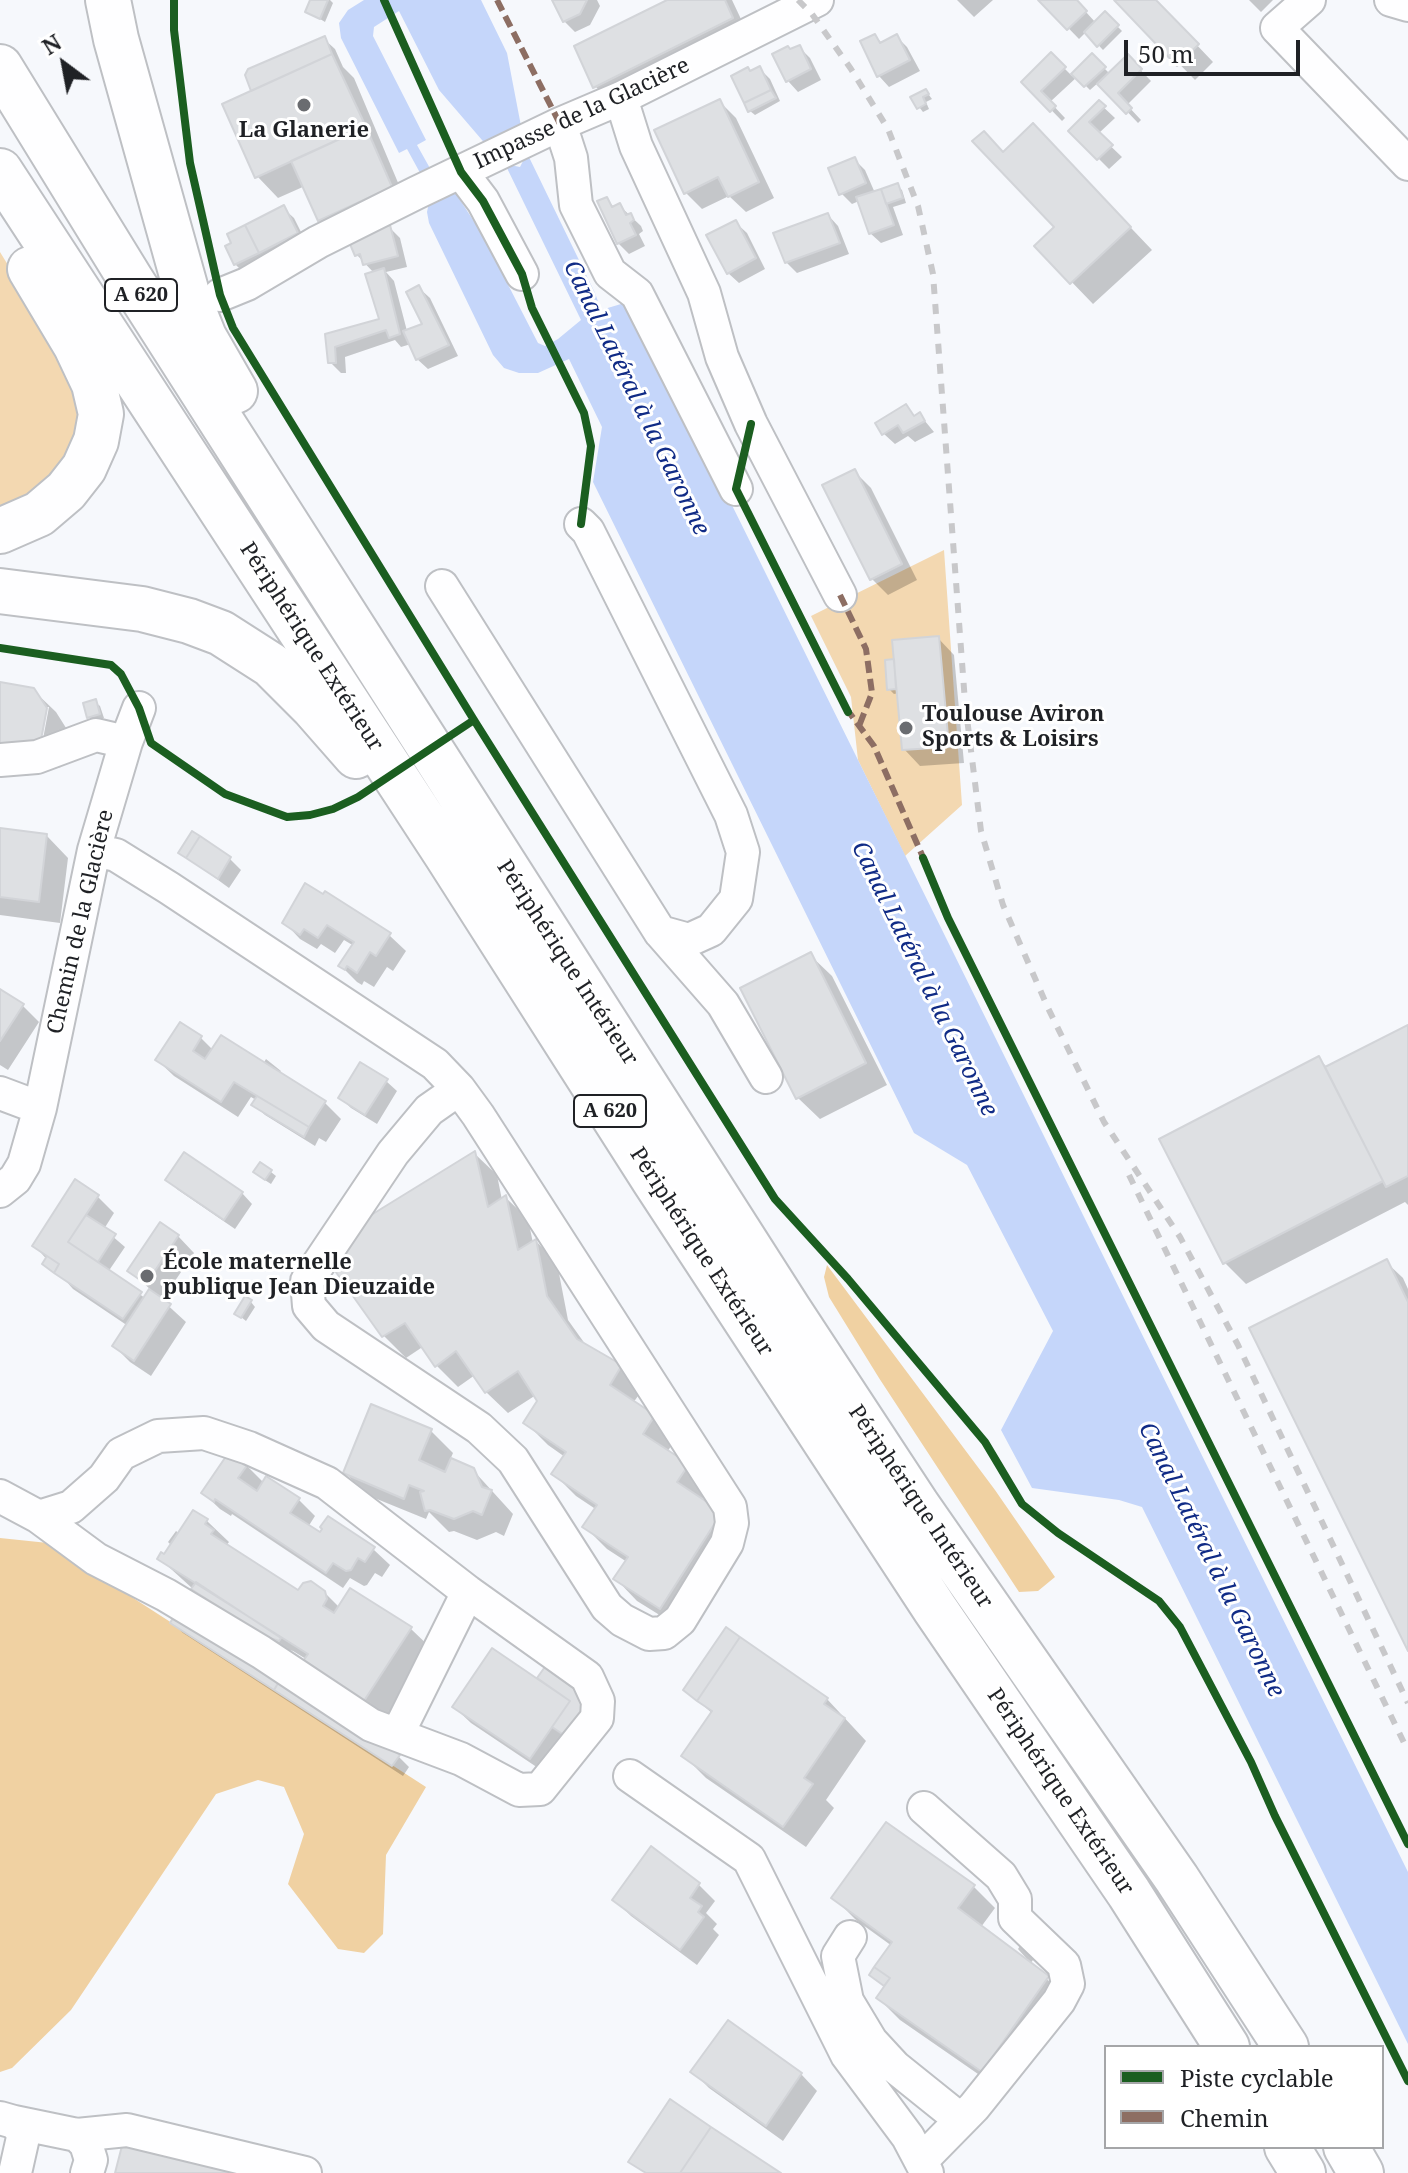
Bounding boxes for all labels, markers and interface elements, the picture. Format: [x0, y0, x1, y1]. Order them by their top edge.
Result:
north arrow [24, 24, 104, 104]
scale bar [1128, 24, 1304, 74]
text: N [36, 26, 67, 61]
text: 50 m [1138, 37, 1194, 70]
street label: Impasse de la Glacière [470, 52, 694, 176]
marker: La Glanerie [295, 96, 313, 114]
place label: La Glanerie [239, 118, 369, 144]
water label: Canal Latéral à la Garonne [557, 256, 715, 540]
road number: A 620 [105, 279, 177, 311]
street label: Périphérique Extérieur [234, 538, 388, 756]
place label: Toulouse Aviron Sports & Loisirs [922, 702, 1105, 754]
marker: Toulouse Aviron Sports & Loisirs [897, 719, 915, 737]
street label: Chemin de la Glacière [42, 807, 120, 1037]
water label: Canal Latéral à la Garonne [845, 837, 1003, 1121]
street label: Périphérique Intérieur [491, 855, 643, 1071]
road number: A 620 [574, 1095, 646, 1127]
street label: Périphérique Extérieur [624, 1143, 778, 1361]
place label: École maternelle publique Jean Dieuzaide [163, 1250, 435, 1302]
marker: École maternelle publique Jean Dieuzaide [138, 1267, 156, 1285]
street label: Périphérique Intérieur [842, 1400, 998, 1614]
water label: Canal Latéral à la Garonne [1132, 1418, 1290, 1702]
street label: Périphérique Extérieur [981, 1684, 1139, 1900]
legend [1104, 2045, 1384, 2149]
text: Piste cyclable [1180, 2061, 1334, 2094]
text: Chemin [1180, 2101, 1269, 2134]

